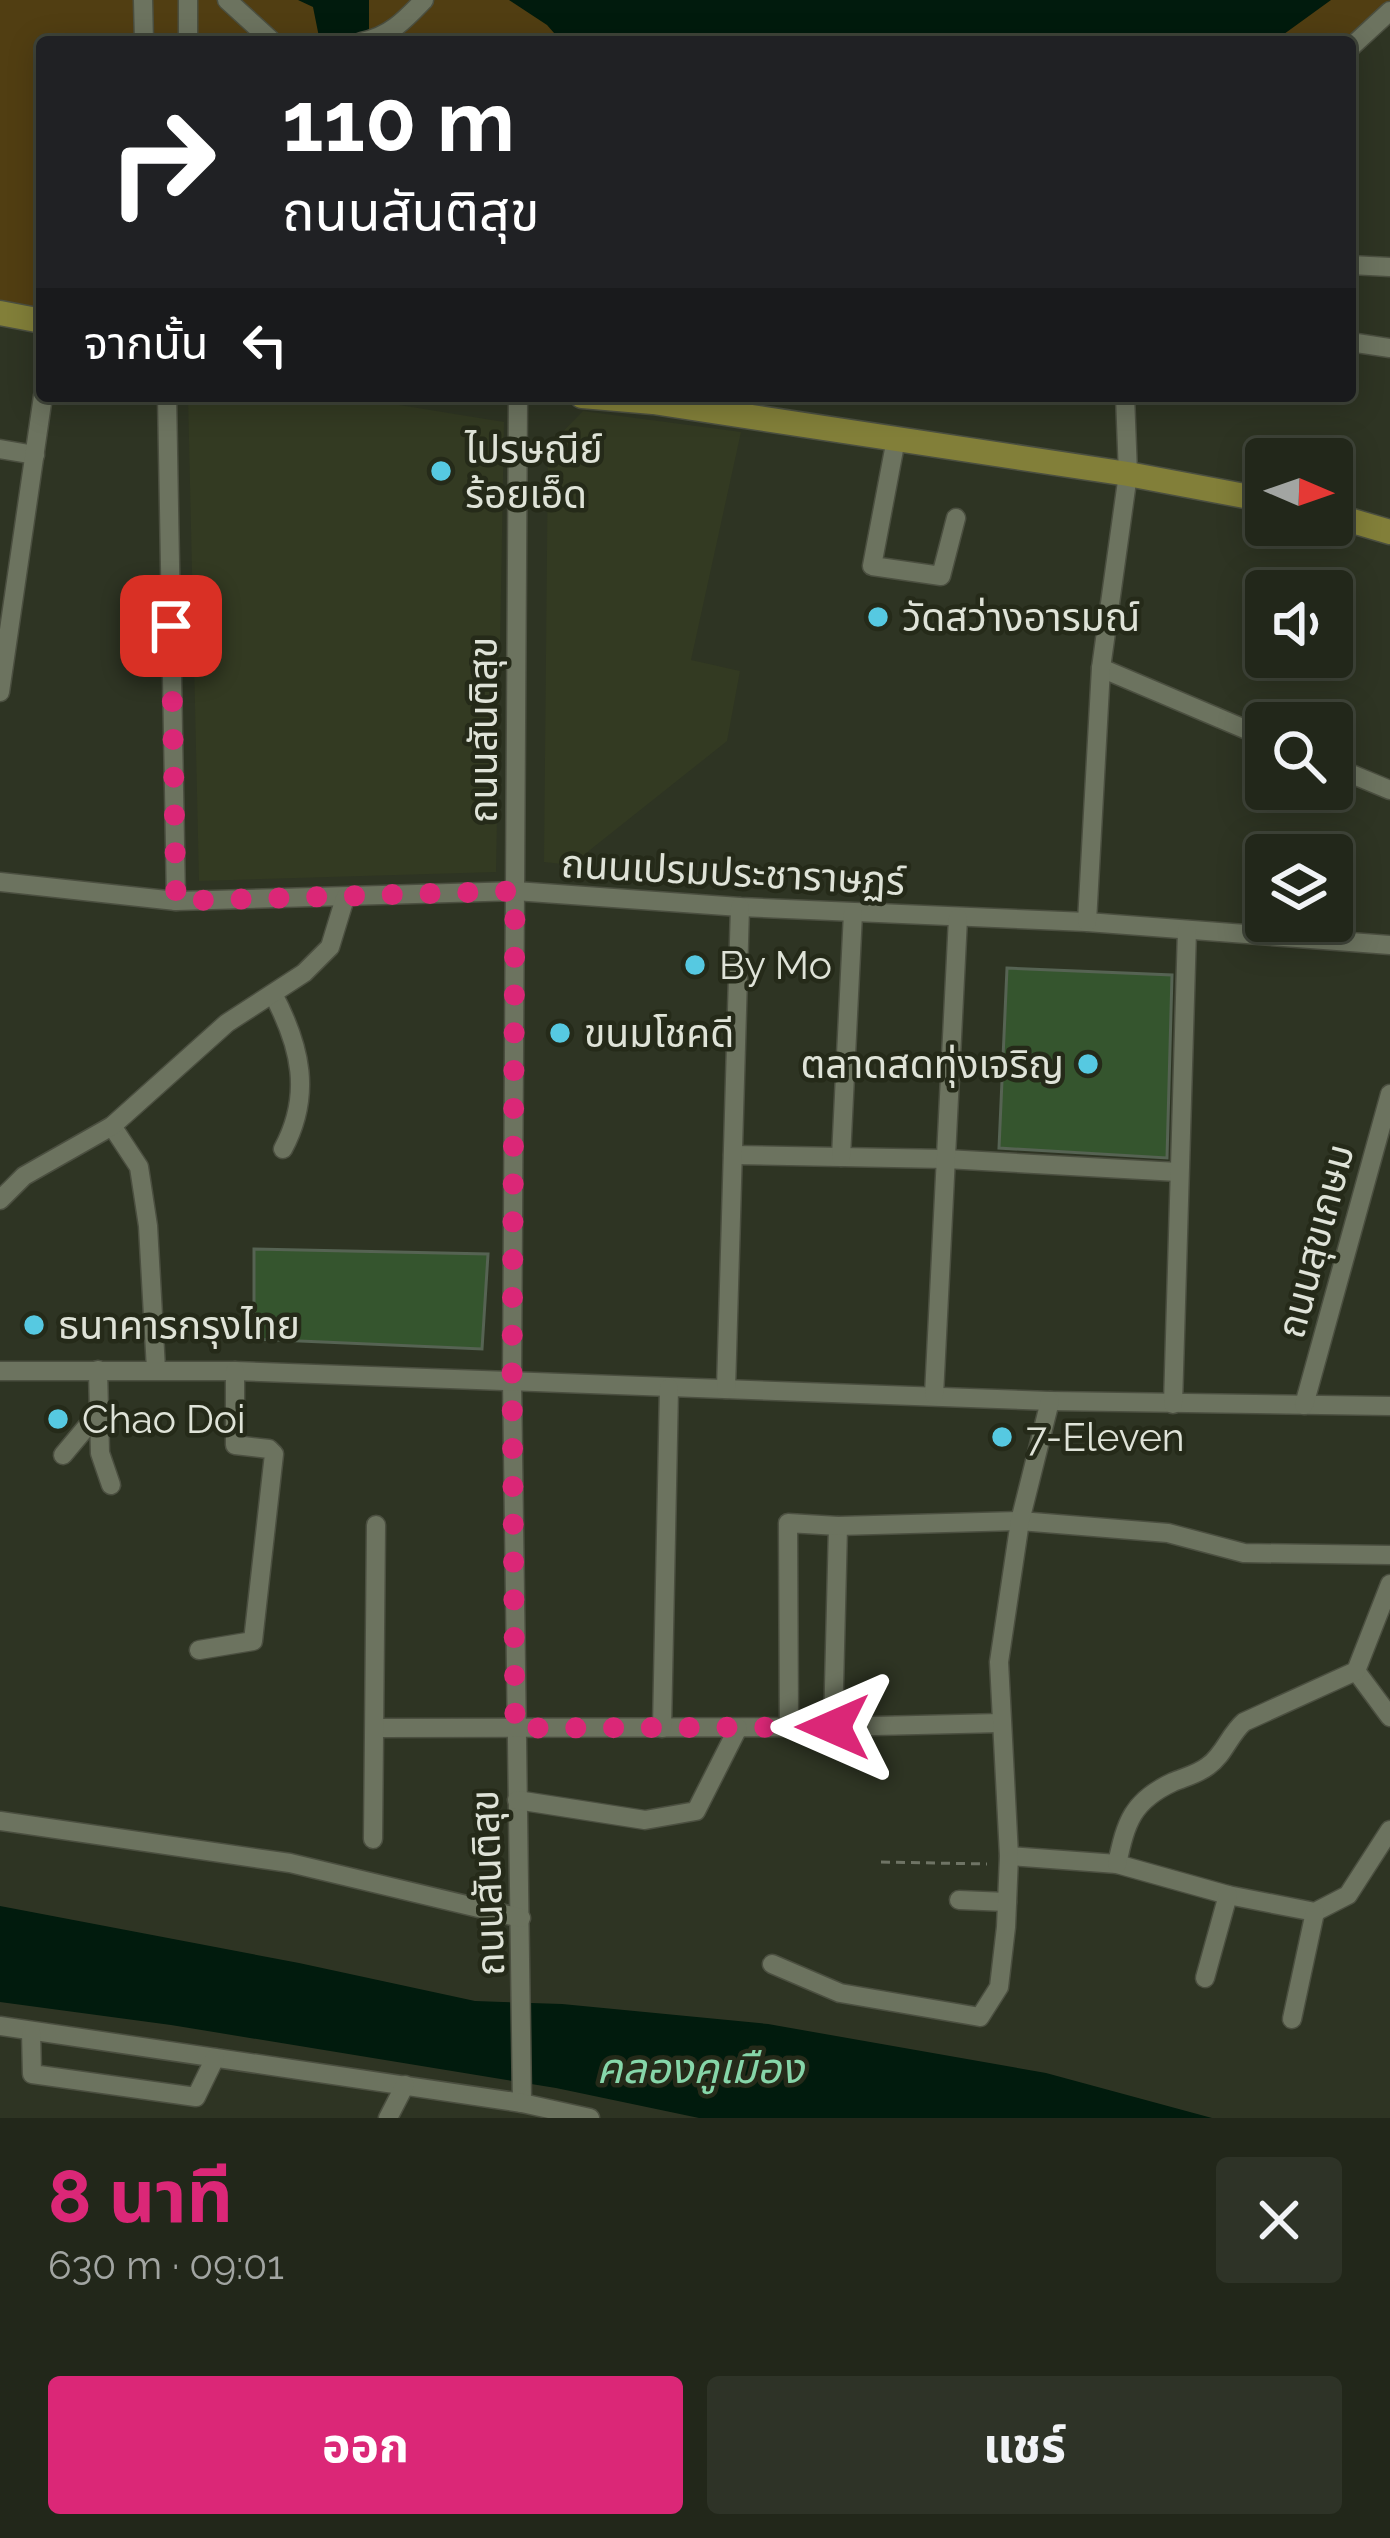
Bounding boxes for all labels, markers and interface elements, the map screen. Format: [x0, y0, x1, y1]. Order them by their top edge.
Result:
text: 110 m [282, 72, 515, 171]
icon: right [84, 84, 240, 240]
text: ถนนสันติสุข [282, 179, 539, 243]
icon: left [232, 312, 298, 378]
text: จากนั้น [84, 317, 208, 370]
place label: ไปรษณีย์ ร้อยเอ็ด [464, 426, 603, 517]
north arrow [1245, 438, 1353, 546]
map controls [1245, 438, 1353, 942]
marker: ไปรษณีย์ ร้อยเอ็ด [428, 458, 454, 484]
button: sound [1245, 570, 1353, 678]
pin [120, 575, 222, 677]
icon: arrive [138, 593, 204, 659]
place label: วัดสว่างอารมณ์ [902, 594, 1140, 640]
marker: วัดสว่างอารมณ์ [865, 604, 891, 630]
street label: ถนนสันติสุข [460, 637, 507, 823]
button: search [1245, 702, 1353, 810]
button: layers [1245, 834, 1353, 942]
street label: ถนนเปรมประชาราษฏร์ [560, 840, 907, 904]
place label: By Mo [719, 942, 832, 988]
marker: By Mo [682, 952, 708, 978]
place label: ขนมโชคดี [584, 1010, 734, 1056]
marker: ขนมโชคดี [547, 1020, 573, 1046]
place label: ตลาดสดทุ่งเจริญ [800, 1041, 1064, 1088]
marker: ตลาดสดทุ่งเจริญ [1075, 1051, 1101, 1077]
street label: ถนนสุขเกษม [1267, 1139, 1364, 1343]
place label: ธนาคารกรุงไทย [58, 1302, 300, 1349]
marker: ธนาคารกรุงไทย [21, 1312, 47, 1338]
place label: Chao Doi [82, 1396, 246, 1442]
marker: Chao Doi [45, 1406, 71, 1432]
place label: 7-Eleven [1026, 1414, 1185, 1460]
marker: 7-Eleven [989, 1424, 1015, 1450]
position arrow [770, 1664, 896, 1790]
street label: ถนนสันติสุข [461, 1789, 514, 1977]
water label: คลองคูเมือง [596, 2044, 806, 2095]
text: 8 นาที [48, 2154, 233, 2239]
button: close [1216, 2157, 1342, 2283]
text: 630 m · 09:01 [48, 2242, 284, 2288]
button: ออก [48, 2376, 683, 2514]
button: แชร์ [707, 2376, 1342, 2514]

